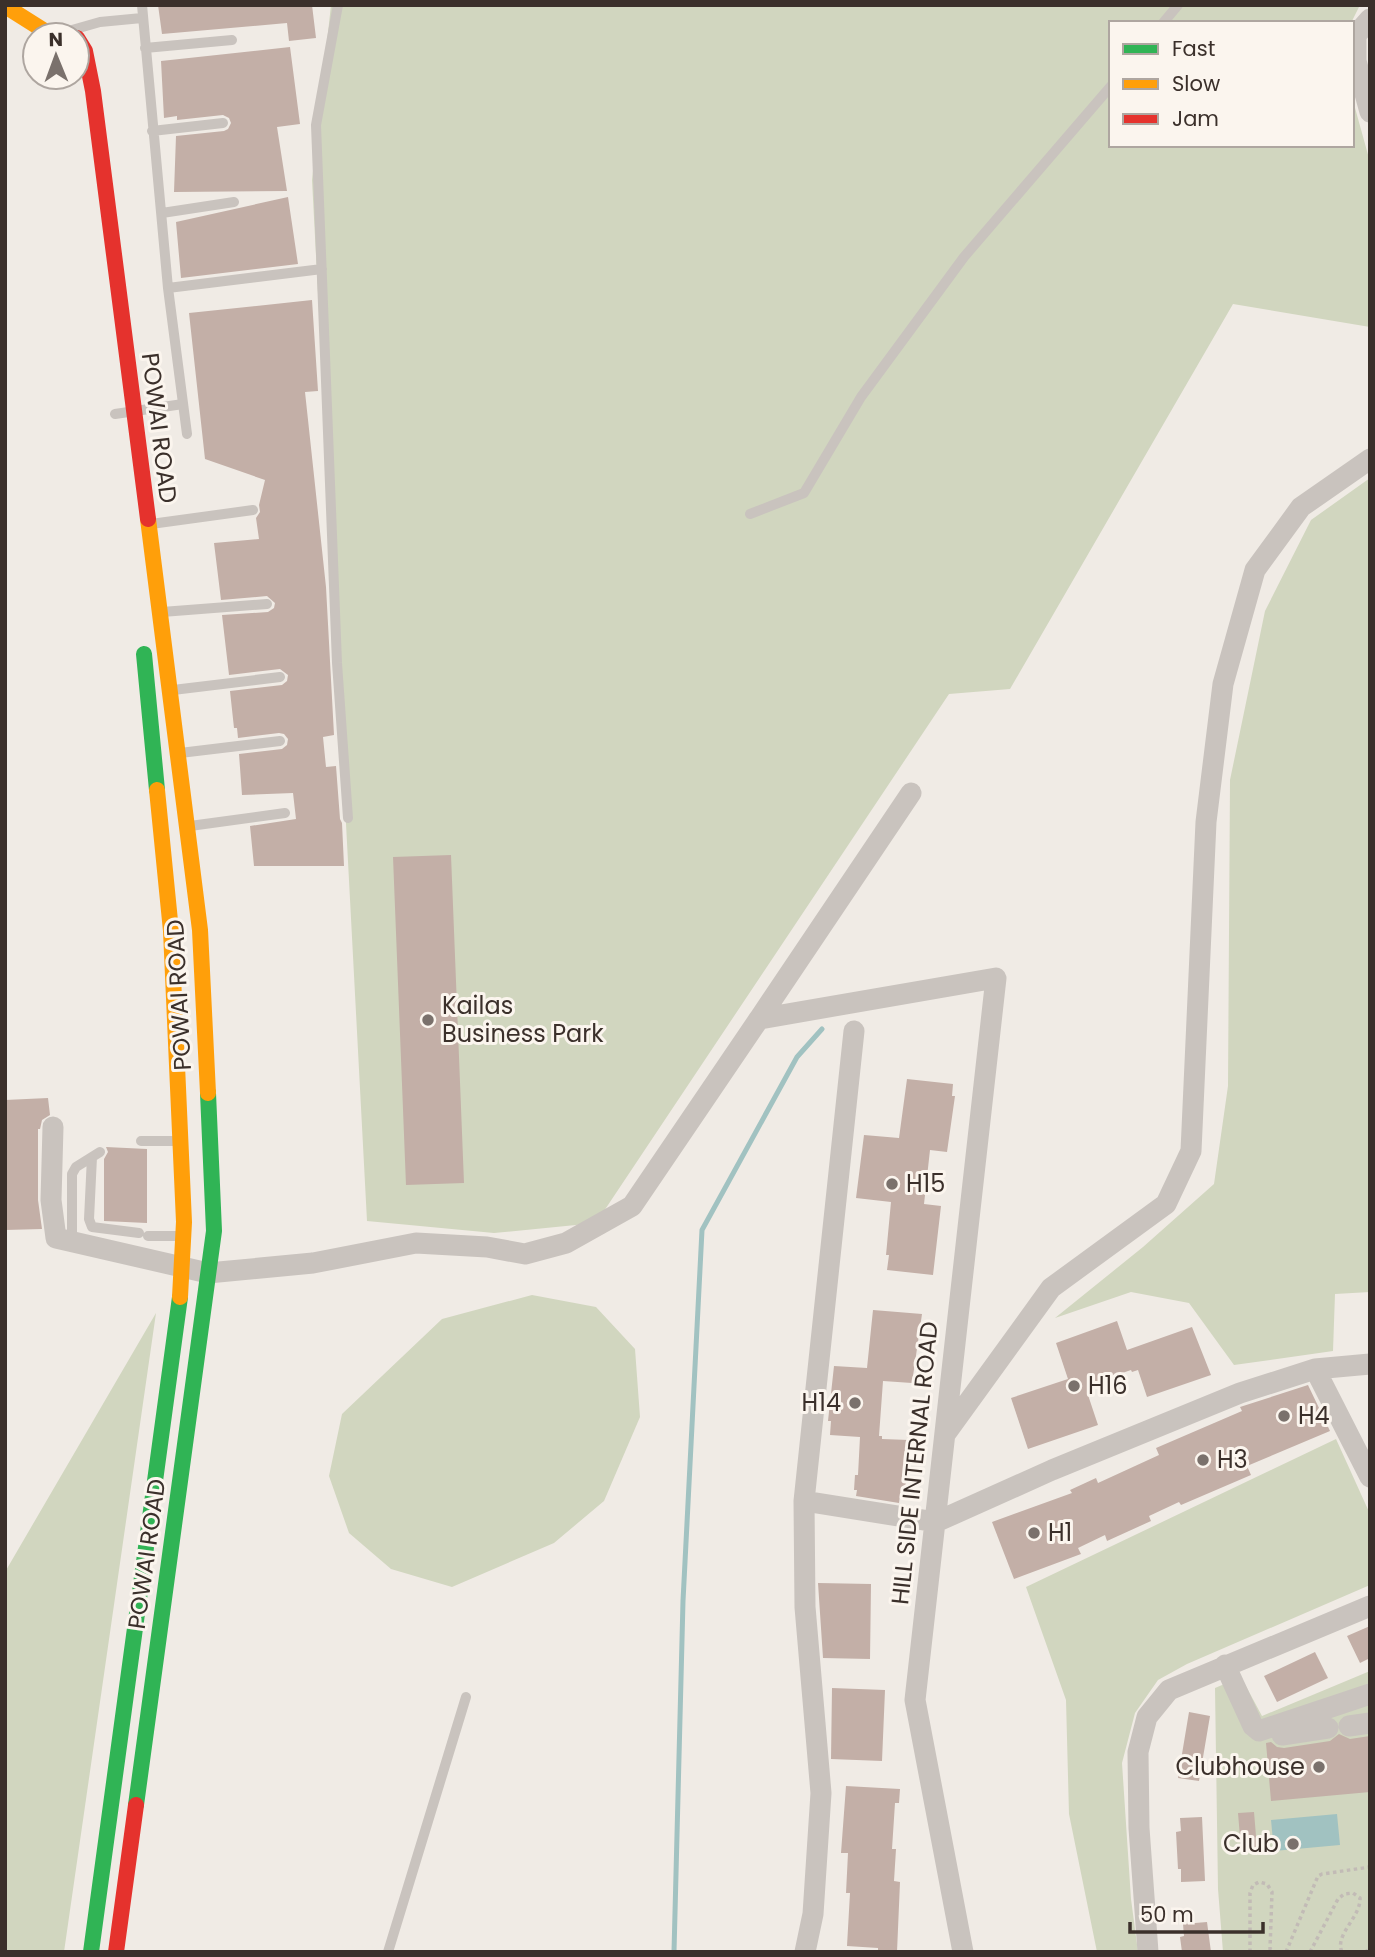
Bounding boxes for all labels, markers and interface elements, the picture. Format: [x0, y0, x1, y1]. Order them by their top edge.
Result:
north arrow [21, 21, 91, 91]
legend [1109, 21, 1354, 147]
text: N [48, 26, 63, 53]
text: Fast [1172, 34, 1215, 63]
text: Slow [1172, 69, 1220, 98]
text: Jam [1172, 104, 1219, 133]
street label: POWAI ROAD [134, 351, 185, 505]
street label: POWAI ROAD [158, 919, 199, 1071]
place label: Kailas Business Park [442, 989, 604, 1050]
marker: Kailas Business Park [420, 1012, 436, 1028]
place label: H15 [906, 1167, 945, 1200]
marker: H15 [884, 1176, 900, 1192]
street label: HILL SIDE INTERNAL ROAD [883, 1320, 946, 1606]
place label: H16 [1088, 1369, 1128, 1402]
marker: H16 [1066, 1378, 1082, 1394]
place label: H14 [802, 1386, 841, 1419]
marker: H14 [847, 1395, 863, 1411]
place label: H4 [1298, 1399, 1330, 1432]
marker: H4 [1276, 1408, 1292, 1424]
place label: H3 [1217, 1443, 1248, 1476]
marker: H3 [1195, 1452, 1211, 1468]
street label: POWAI ROAD [120, 1477, 173, 1631]
place label: H1 [1048, 1516, 1072, 1549]
marker: H1 [1026, 1525, 1042, 1541]
place label: Clubhouse [1175, 1750, 1305, 1783]
marker: Clubhouse [1311, 1759, 1327, 1775]
place label: Club [1223, 1827, 1279, 1860]
marker: Club [1285, 1836, 1301, 1852]
scale bar [1130, 1890, 1263, 1934]
text: 50 m [1140, 1900, 1194, 1929]

